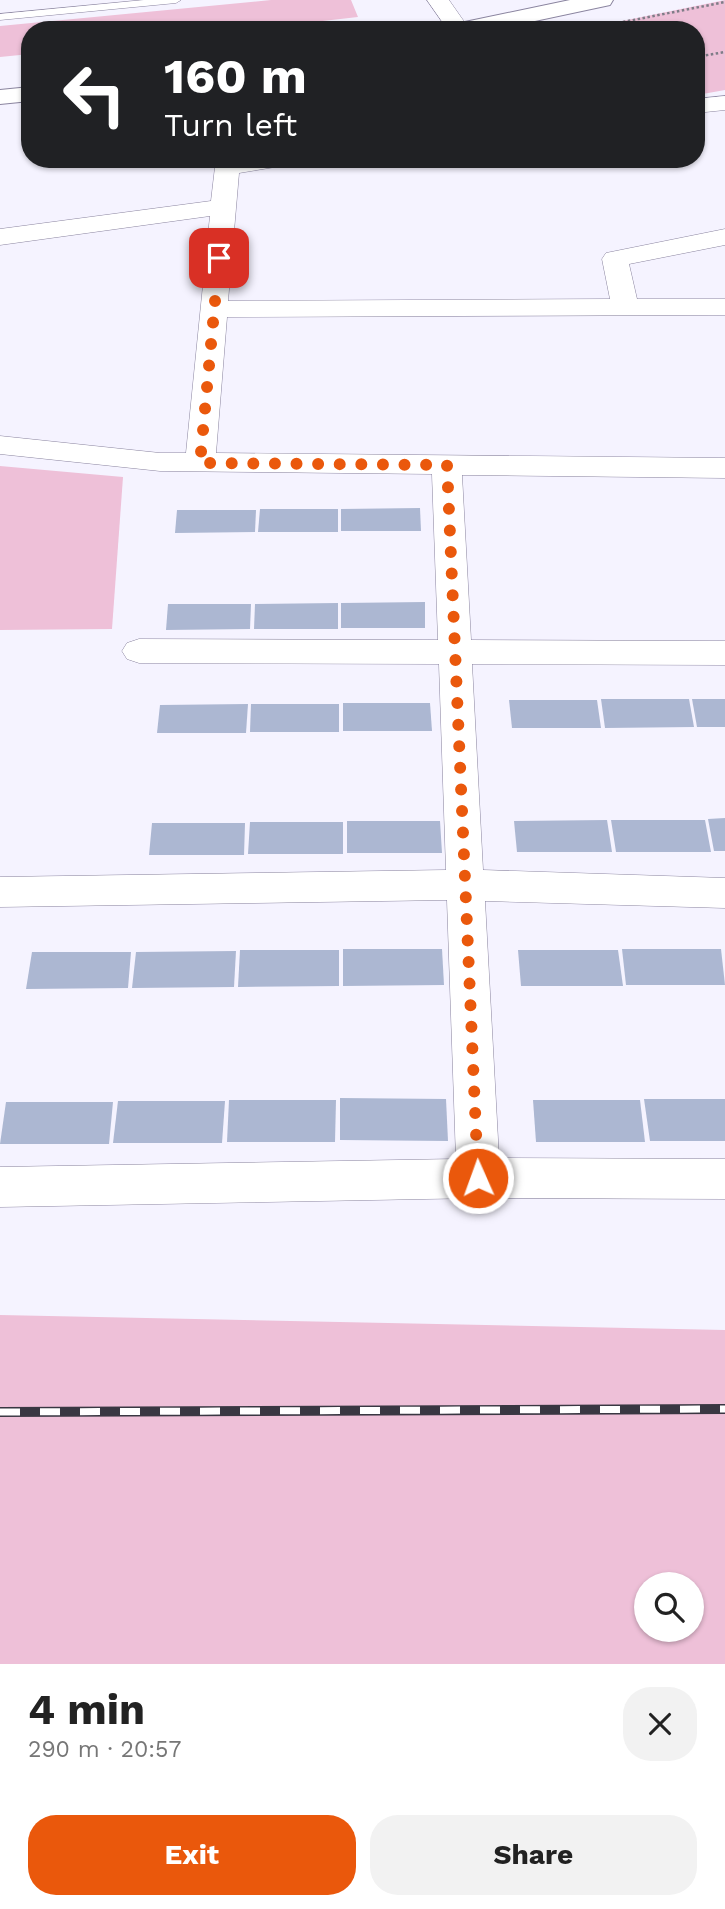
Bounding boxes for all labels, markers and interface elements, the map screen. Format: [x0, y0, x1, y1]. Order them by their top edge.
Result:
text: 160 m [164, 47, 307, 105]
icon: left [49, 49, 140, 140]
text: Turn left [164, 106, 297, 144]
pin [189, 228, 249, 288]
icon: arrive [200, 239, 238, 277]
position arrow [441, 1141, 515, 1215]
map controls [634, 1572, 704, 1642]
button: search [634, 1572, 704, 1642]
text: 4 min [28, 1685, 145, 1734]
button: close [623, 1687, 697, 1761]
text: 290 m · 20:57 [28, 1736, 181, 1763]
button: Exit [28, 1815, 356, 1895]
button: Share [370, 1815, 697, 1895]

